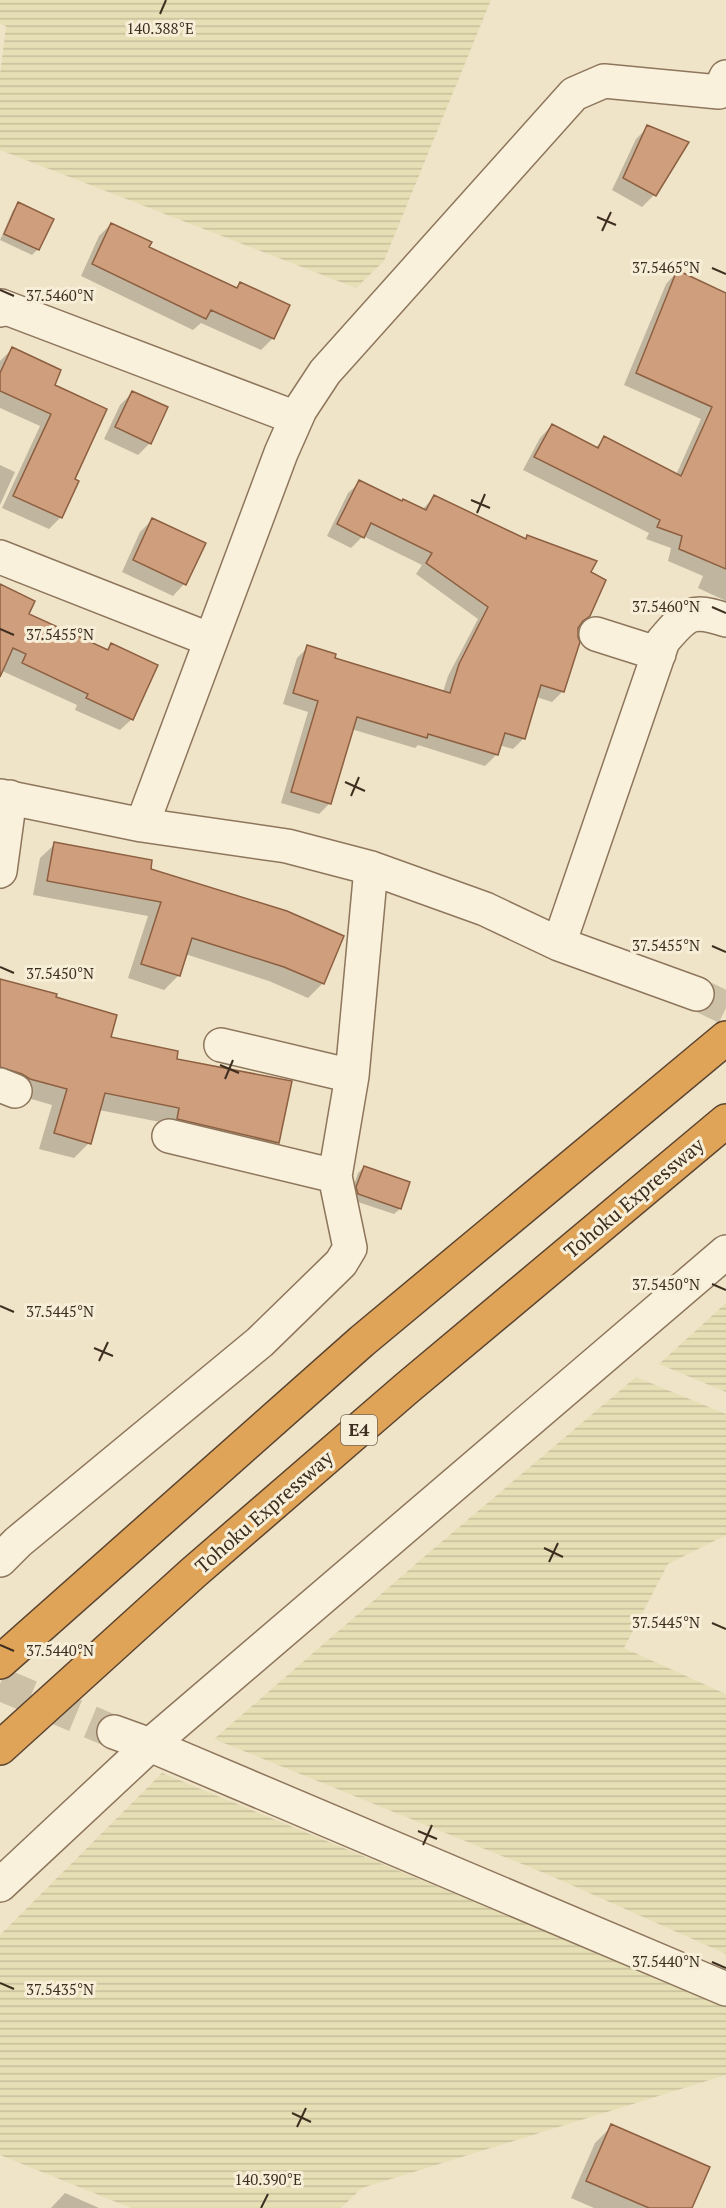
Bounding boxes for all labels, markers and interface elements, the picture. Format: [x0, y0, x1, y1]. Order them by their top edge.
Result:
text: 140.388°E [126, 18, 194, 38]
text: 37.5465°N [632, 257, 700, 277]
text: 37.5460°N [26, 285, 94, 305]
text: 37.5460°N [632, 596, 700, 616]
text: 37.5455°N [26, 624, 94, 644]
text: 37.5455°N [632, 935, 700, 955]
text: 37.5450°N [26, 963, 94, 983]
street label: Tohoku Expressway [558, 1131, 710, 1264]
text: 37.5450°N [632, 1274, 700, 1294]
text: 37.5445°N [26, 1301, 94, 1321]
road number: E4 [341, 1415, 377, 1445]
street label: Tohoku Expressway [189, 1444, 339, 1579]
text: 37.5445°N [632, 1612, 700, 1632]
text: 37.5440°N [26, 1640, 94, 1660]
text: 37.5440°N [632, 1951, 700, 1971]
text: 37.5435°N [26, 1979, 94, 1999]
text: 140.390°E [234, 2169, 302, 2189]

